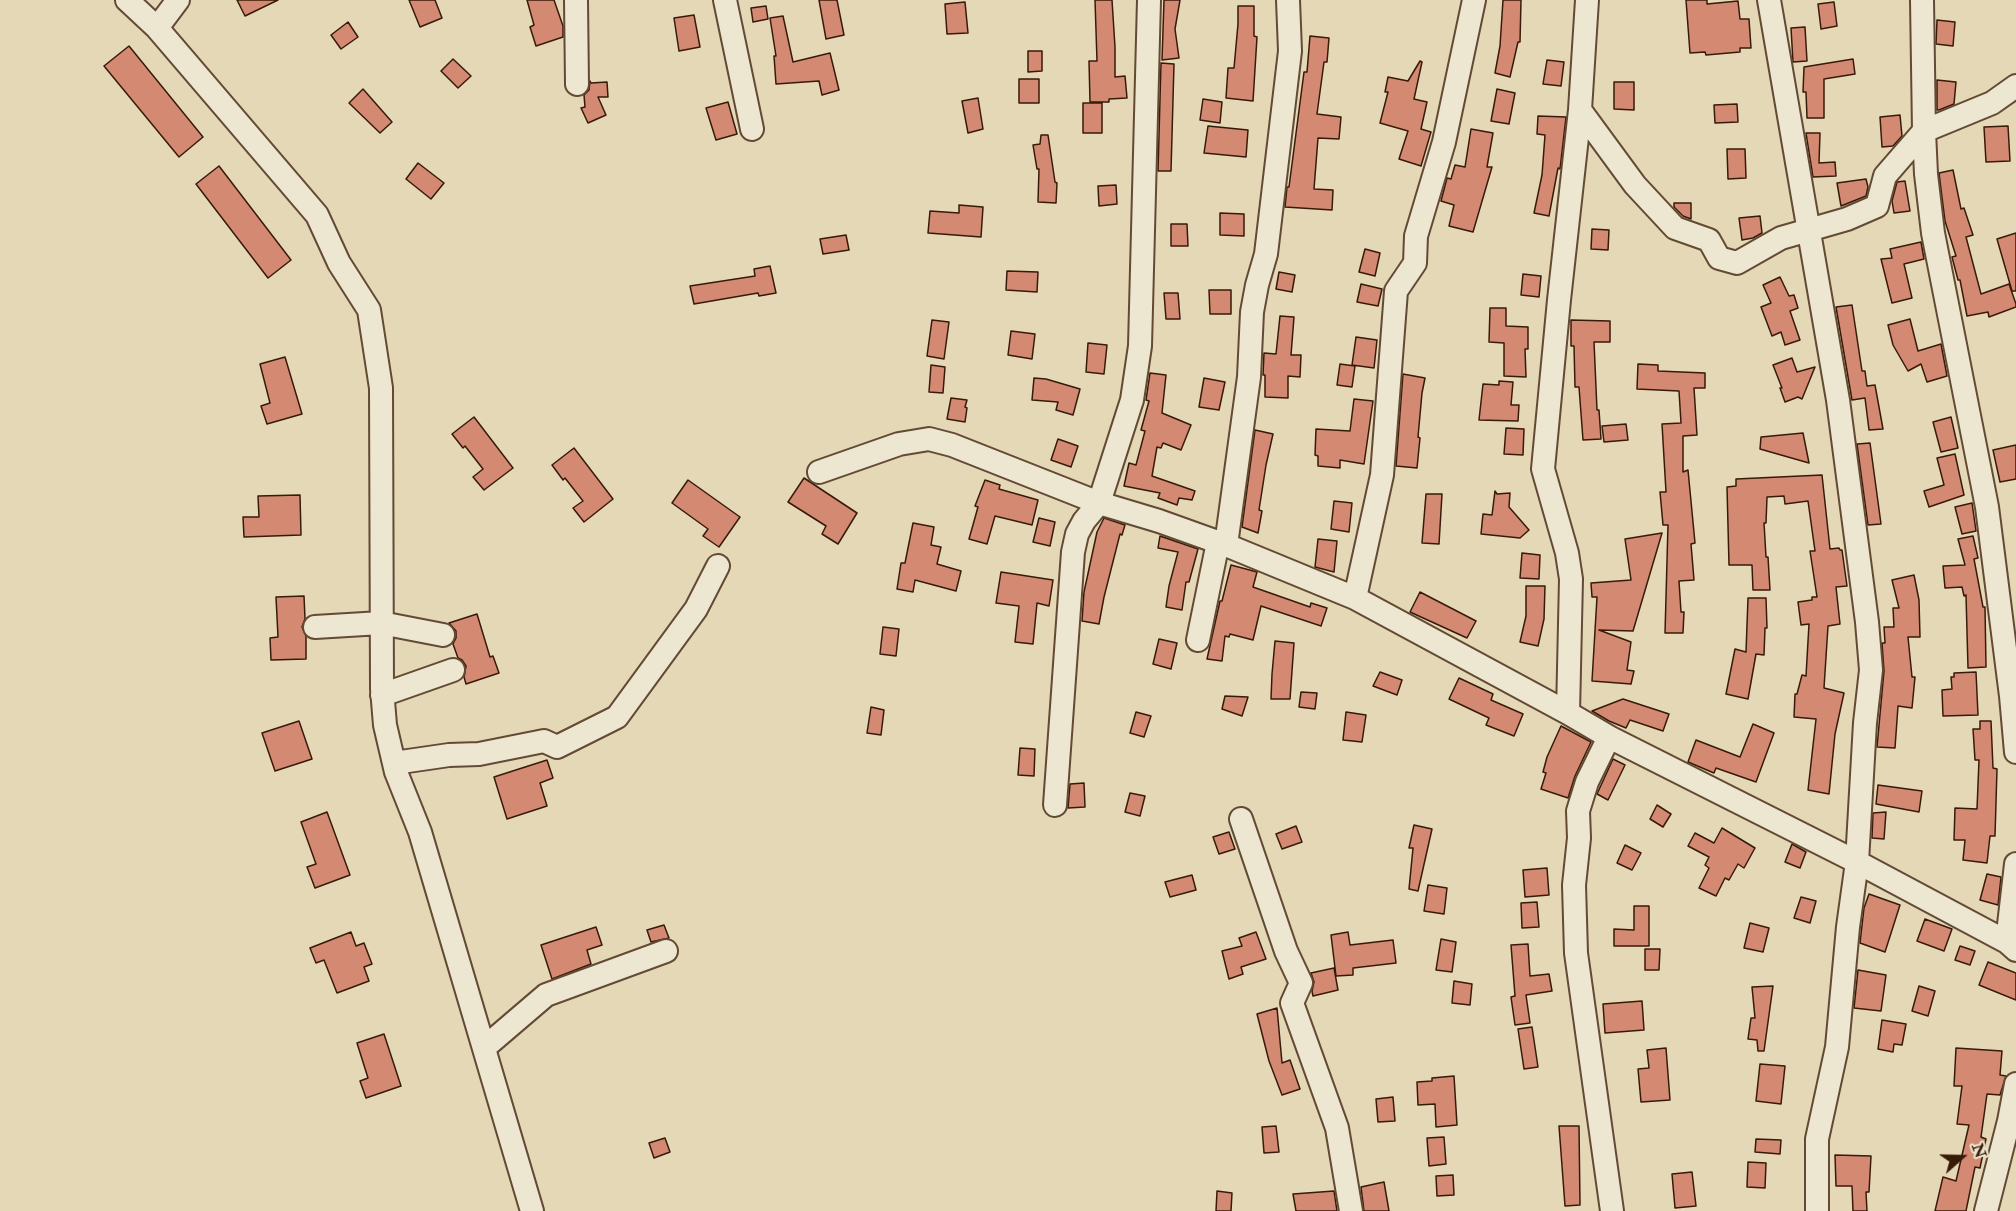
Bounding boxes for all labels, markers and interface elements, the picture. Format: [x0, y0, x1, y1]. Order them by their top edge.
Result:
north arrow [1932, 1127, 1992, 1187]
text: N [1967, 1141, 1991, 1161]

